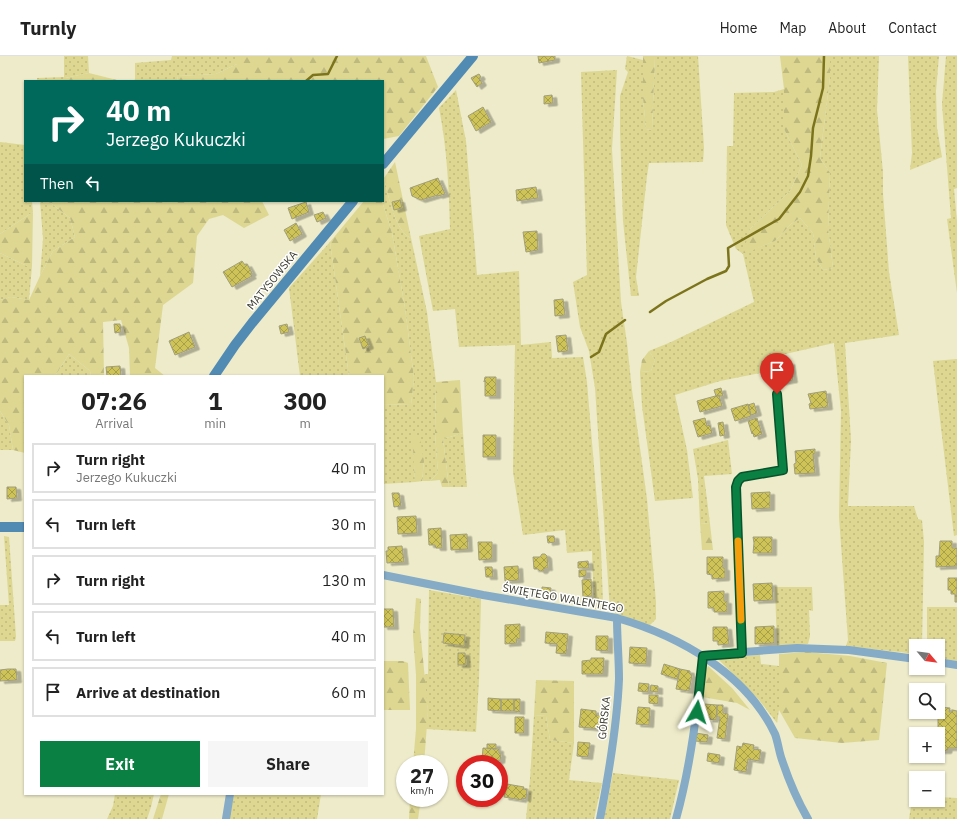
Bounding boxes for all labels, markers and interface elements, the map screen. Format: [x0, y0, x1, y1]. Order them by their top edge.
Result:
text: Turnly [20, 16, 76, 40]
text: Home [720, 19, 757, 37]
text: Map [779, 19, 806, 37]
text: About [828, 19, 866, 37]
text: Contact [888, 19, 937, 37]
text: 40 m [106, 92, 171, 129]
icon: right [40, 96, 92, 148]
text: Jerzego Kukuczki [106, 128, 246, 151]
icon: left [82, 172, 104, 194]
text: Then [40, 174, 74, 193]
street label: MATYSOWSKA [244, 248, 300, 312]
pin [760, 353, 794, 394]
icon: arrive [766, 359, 788, 381]
text: 07:26 [81, 385, 147, 417]
text: 1 [208, 385, 222, 417]
text: 300 [283, 385, 327, 417]
text: Arrival [95, 415, 133, 432]
text: min [204, 415, 226, 432]
text: m [299, 415, 311, 432]
text: Turn right [76, 450, 145, 469]
icon: right [42, 457, 64, 479]
text: 40 m [331, 459, 366, 478]
text: Jerzego Kukuczki [76, 469, 177, 486]
icon: left [42, 513, 64, 535]
text: Turn left [76, 515, 136, 534]
text: 30 m [331, 515, 366, 534]
icon: right [42, 569, 64, 591]
text: Turn right [76, 571, 145, 590]
text: 130 m [322, 571, 366, 590]
street label: ŚWIĘTEGO WALENTEGO [502, 580, 625, 616]
icon: left [42, 625, 64, 647]
text: Turn left [76, 627, 136, 646]
text: 40 m [331, 627, 366, 646]
north arrow [909, 639, 945, 675]
map controls [909, 639, 945, 807]
icon: arrive [42, 681, 64, 703]
text: Arrive at destination [76, 683, 220, 702]
text: 60 m [331, 683, 366, 702]
button: search [909, 683, 945, 719]
position arrow [676, 691, 718, 733]
street label: GÓRSKA [595, 696, 613, 740]
button: + [909, 727, 945, 763]
button: Exit [40, 741, 200, 787]
button: Share [208, 741, 368, 787]
speed limit sign: 30 [456, 755, 508, 807]
text: 27 [410, 762, 434, 789]
button: − [909, 771, 945, 807]
text: km/h [410, 784, 434, 797]

